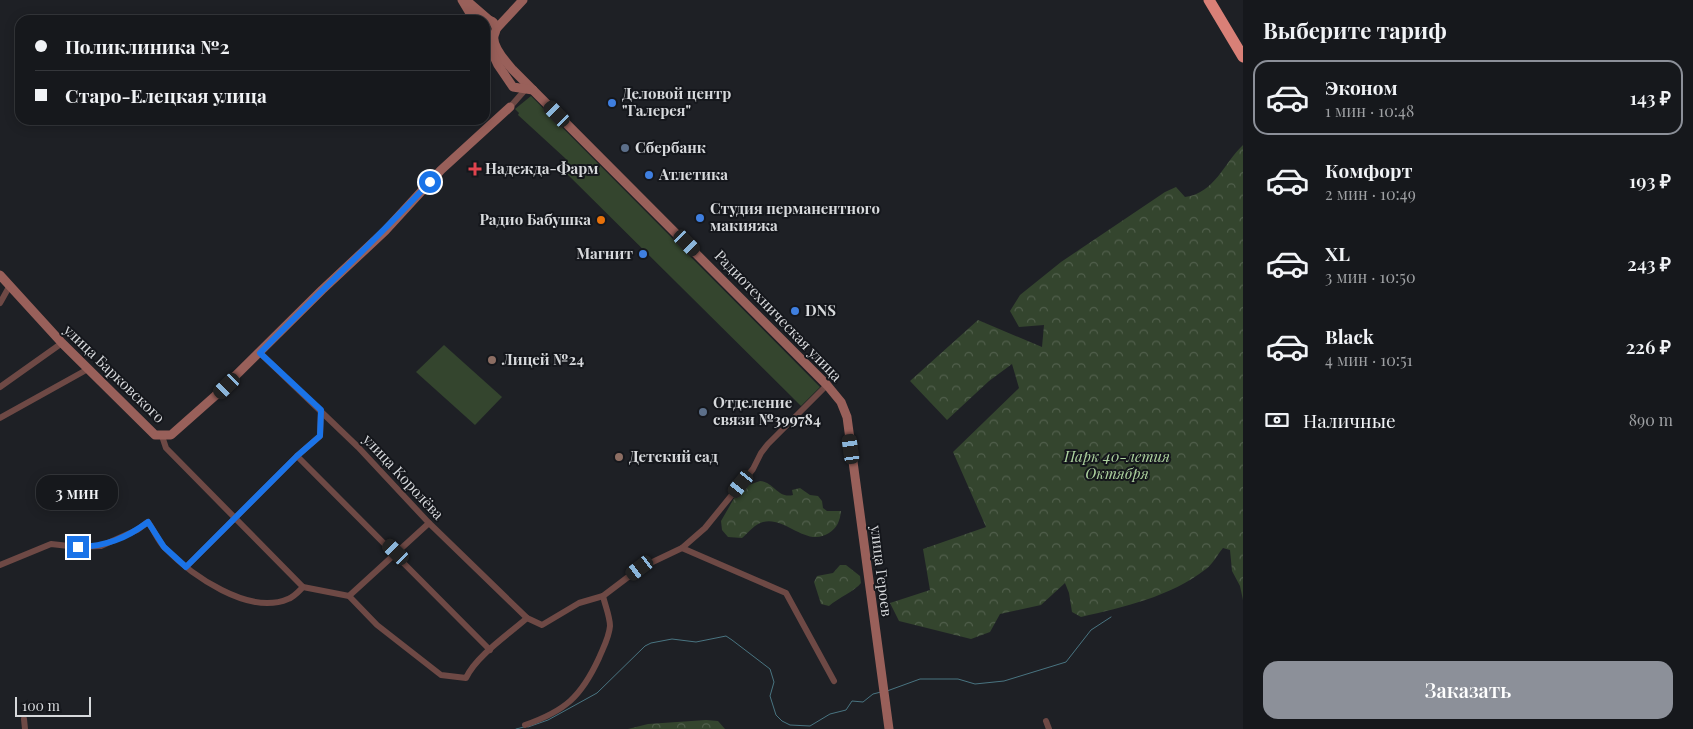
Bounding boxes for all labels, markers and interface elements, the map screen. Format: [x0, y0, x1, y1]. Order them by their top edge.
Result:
text: Выберите тариф [1263, 15, 1447, 45]
text: Поликлиника №2 [65, 33, 230, 59]
text: Эконом [1325, 74, 1398, 100]
icon: car [1265, 75, 1310, 120]
text: Старо-Елецкая улица [65, 82, 267, 108]
place label: Деловой центр "Галерея" [622, 83, 731, 120]
text: 143 ₽ [1630, 84, 1671, 110]
marker: Деловой центр "Галерея" [606, 97, 618, 109]
car [541, 98, 572, 130]
text: 1 мин · 10:48 [1325, 100, 1414, 121]
place label: Сбербанк [635, 137, 707, 157]
marker: Сбербанк [619, 142, 631, 154]
text: Комфорт [1325, 157, 1413, 183]
place label: Надежда-Фарм [485, 158, 598, 178]
icon: car [1265, 158, 1310, 203]
marker: Надежда-Фарм [469, 163, 481, 175]
place label: Атлетика [658, 164, 728, 184]
text: 193 ₽ [1629, 167, 1671, 193]
marker: Атлетика [643, 169, 655, 181]
route start [419, 171, 441, 193]
text: 2 мин · 10:49 [1325, 183, 1416, 204]
place label: Студия перманентного макияжа [710, 198, 880, 235]
place label: Радио Бабушка [479, 209, 591, 229]
marker: Студия перманентного макияжа [694, 212, 706, 224]
marker: Радио Бабушка [595, 214, 607, 226]
car [671, 227, 702, 259]
text: XL [1325, 240, 1350, 266]
icon: car [1265, 241, 1310, 286]
place label: Магнит [576, 243, 633, 263]
street label: Радиотехническая улица [711, 245, 847, 386]
marker: Магнит [637, 248, 649, 260]
text: 243 ₽ [1627, 250, 1671, 276]
text: 3 мин · 10:50 [1325, 266, 1416, 287]
place label: DNS [805, 300, 836, 320]
marker: DNS [789, 305, 801, 317]
street label: улица Барковского [59, 319, 170, 427]
text: Black [1325, 323, 1374, 349]
icon: car [1265, 324, 1310, 369]
text: 226 ₽ [1626, 333, 1671, 359]
place label: Лицей №24 [501, 349, 584, 369]
text: 4 мин · 10:51 [1325, 349, 1413, 370]
marker: Лицей №24 [486, 354, 498, 366]
car [210, 370, 243, 402]
place label: Отделение связи №399784 [713, 392, 821, 429]
marker: Отделение связи №399784 [697, 406, 709, 418]
icon: cash [1263, 406, 1291, 434]
text: Наличные [1303, 407, 1396, 433]
text: 890 m [1629, 409, 1673, 430]
street label: улица Королёва [358, 429, 449, 524]
car [841, 433, 860, 465]
place label: Детский сад [629, 446, 718, 466]
park label: Парк 40-летия Октября [1063, 446, 1170, 483]
marker: Детский сад [613, 451, 625, 463]
car [725, 468, 756, 500]
callout: 3 мин [37, 474, 119, 510]
text: 3 мин [55, 482, 99, 503]
street label: улица Героев [866, 523, 898, 618]
route end [67, 536, 89, 558]
car [379, 536, 412, 568]
car [623, 553, 656, 583]
button: Заказать [1263, 661, 1673, 719]
scale bar [15, 694, 91, 717]
text: 100 m [22, 696, 60, 715]

